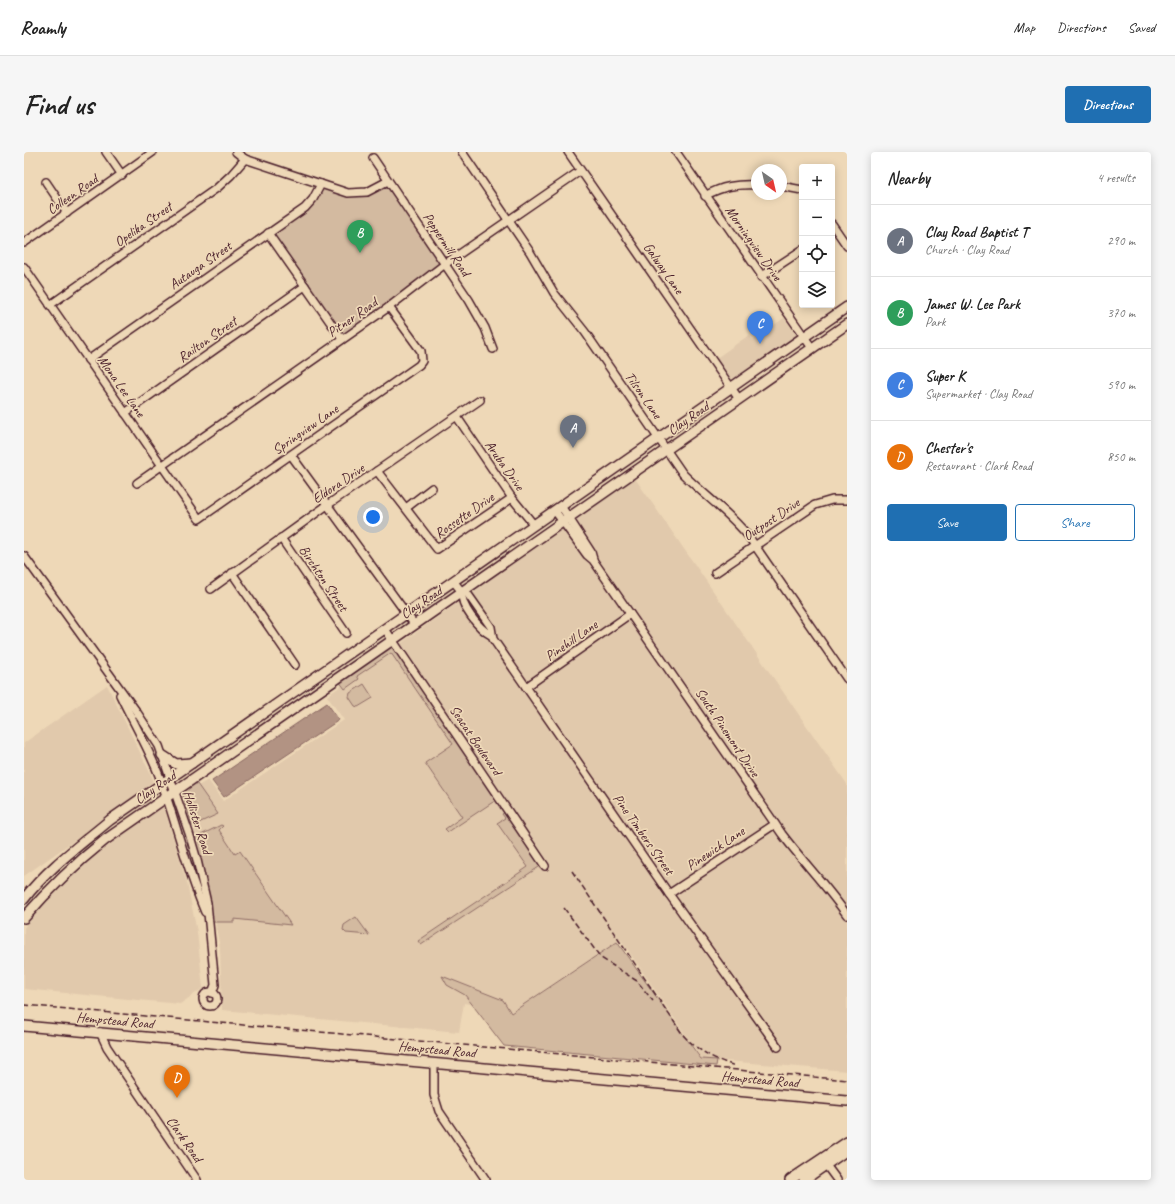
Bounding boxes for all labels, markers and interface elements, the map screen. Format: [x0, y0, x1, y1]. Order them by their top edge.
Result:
text: Roamly [20, 16, 66, 40]
text: Map [1014, 19, 1035, 36]
text: Directions [1057, 19, 1106, 36]
text: Saved [1128, 19, 1155, 36]
button: Directions [1065, 86, 1151, 123]
text: Find us [24, 87, 94, 122]
north arrow [751, 164, 787, 200]
map controls [799, 164, 835, 308]
button: + [799, 164, 835, 200]
text: Nearby [887, 168, 930, 189]
street label: Colleen Road [43, 169, 103, 218]
text: 4 results [1097, 170, 1135, 186]
street label: Opelika Street [111, 197, 177, 250]
button: − [799, 200, 835, 236]
street label: Morningview Drive [721, 202, 787, 285]
street label: Peppermill Road [419, 209, 475, 281]
pin: B [347, 220, 373, 253]
text: Clay Road Baptist T [925, 223, 1028, 242]
text: A [897, 233, 903, 249]
text: 290 m [1107, 233, 1135, 249]
button: locate [799, 236, 835, 272]
street label: Autauga Street [166, 237, 236, 293]
street label: Galway Lane [640, 239, 688, 298]
text: Church · Clay Road [925, 242, 1009, 258]
button: layers [799, 272, 835, 308]
street label: Pitner Road [324, 293, 383, 341]
text: James W. Lee Park [925, 295, 1020, 314]
text: B [897, 305, 903, 321]
text: 370 m [1107, 305, 1135, 321]
pin: C [747, 311, 773, 344]
street label: Railton Street [174, 312, 242, 366]
text: Park [925, 314, 946, 330]
street label: Mona Lee Lane [94, 352, 150, 422]
text: Super K [925, 367, 965, 386]
street label: Tilson Lane [621, 369, 667, 423]
text: C [897, 377, 903, 393]
text: 590 m [1107, 377, 1135, 393]
text: Supermarket · Clay Road [925, 386, 1032, 402]
street label: Clay Road [664, 397, 714, 439]
street label: Springview Lane [269, 400, 343, 458]
pin: A [560, 415, 586, 448]
street label: Aruba Drive [481, 437, 529, 495]
text: Chester's [925, 439, 972, 458]
text: D [896, 449, 904, 465]
text: 850 m [1107, 449, 1135, 465]
text: Restaurant · Clark Road [925, 458, 1032, 474]
street label: Eldora Drive [309, 459, 369, 507]
street label: Rossette Drive [431, 488, 498, 542]
street label: Outpost Drive [740, 493, 804, 545]
button: Save [887, 504, 1007, 541]
button: Share [1015, 504, 1135, 541]
your location [363, 507, 383, 527]
street label: Birchton Street [295, 542, 353, 616]
street label: Clay Road [397, 581, 447, 622]
street label: Pinehill Lane [542, 615, 602, 665]
street label: South Pinemont Drive [692, 685, 764, 781]
street label: Seacat Boulevard [446, 702, 507, 781]
street label: Clay Road [131, 766, 181, 808]
street label: Hollister Road [179, 788, 217, 859]
street label: Pine Timbers Street [609, 790, 679, 879]
street label: Pinewick Lane [683, 822, 749, 874]
street label: Hempstead Road [76, 1009, 157, 1033]
street label: Hempstead Road [398, 1038, 479, 1062]
pin: D [164, 1065, 190, 1098]
street label: Hempstead Road [721, 1068, 802, 1092]
street label: Clark Road [163, 1113, 208, 1167]

